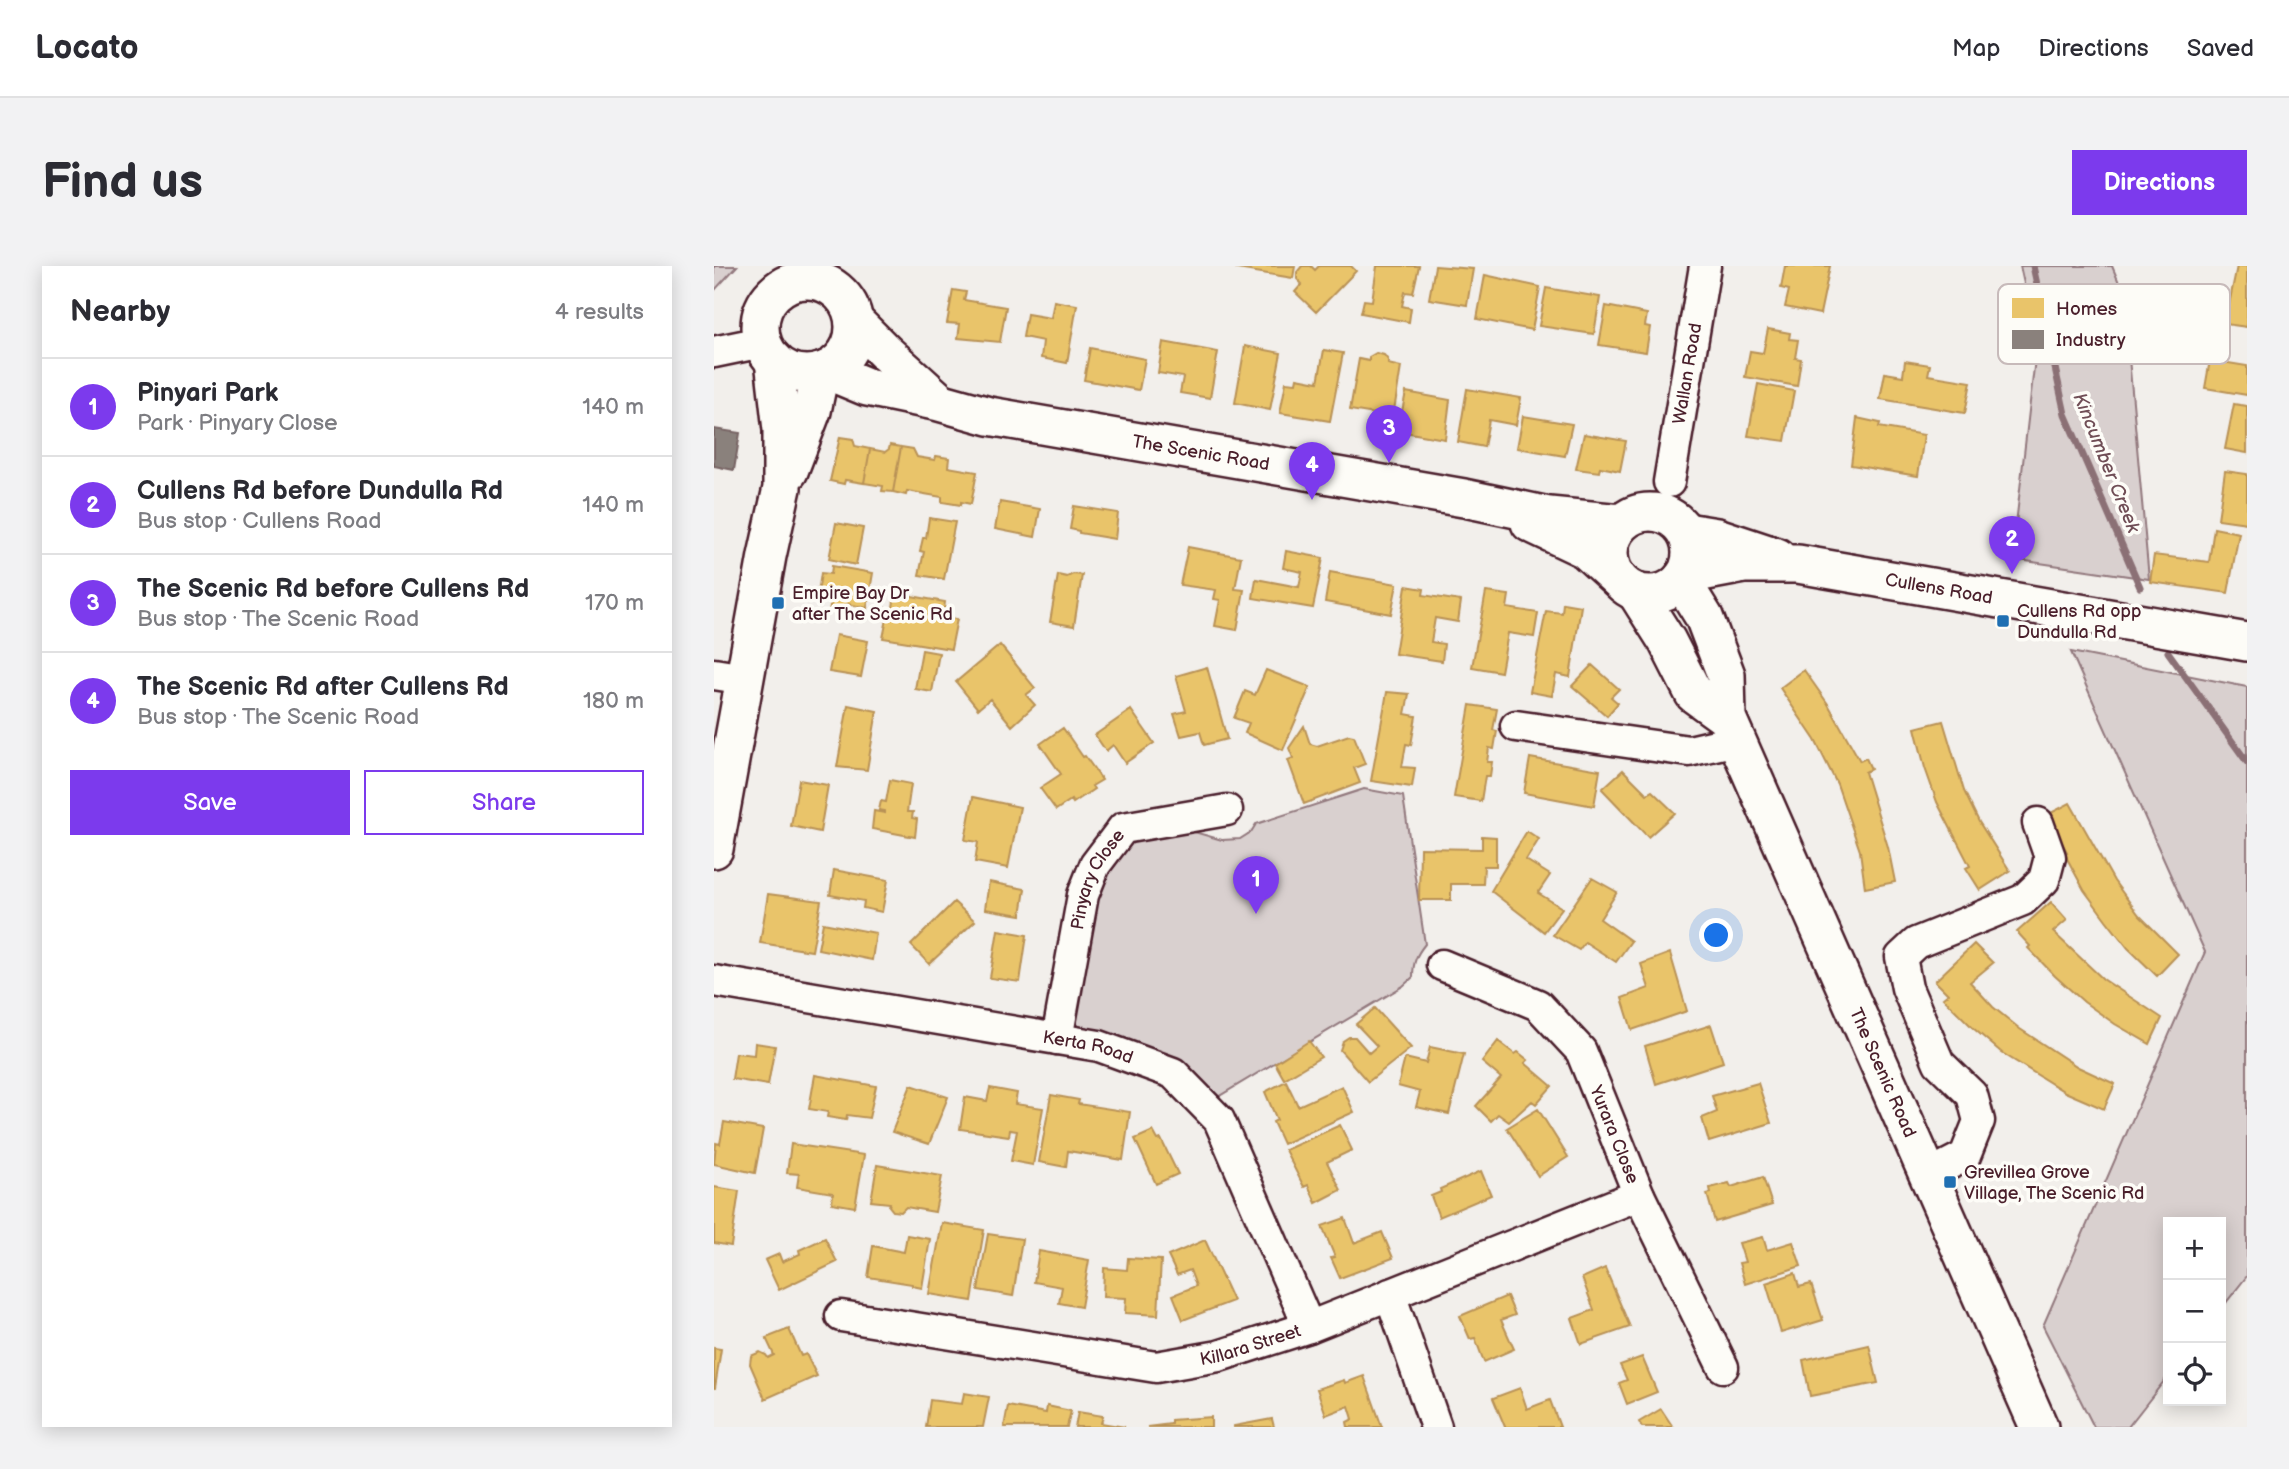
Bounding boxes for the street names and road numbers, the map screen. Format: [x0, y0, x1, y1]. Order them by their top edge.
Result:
street label: Wallan Road [1668, 321, 1706, 426]
street label: The Scenic Road [1131, 430, 1271, 475]
street label: Cullens Road [1883, 569, 1994, 608]
street label: Pinyary Close [1066, 825, 1129, 931]
street label: The Scenic Road [1845, 1005, 1921, 1140]
street label: Kerta Road [1041, 1026, 1136, 1068]
street label: Yurara Close [1585, 1082, 1644, 1187]
street label: Killara Street [1198, 1320, 1304, 1370]

